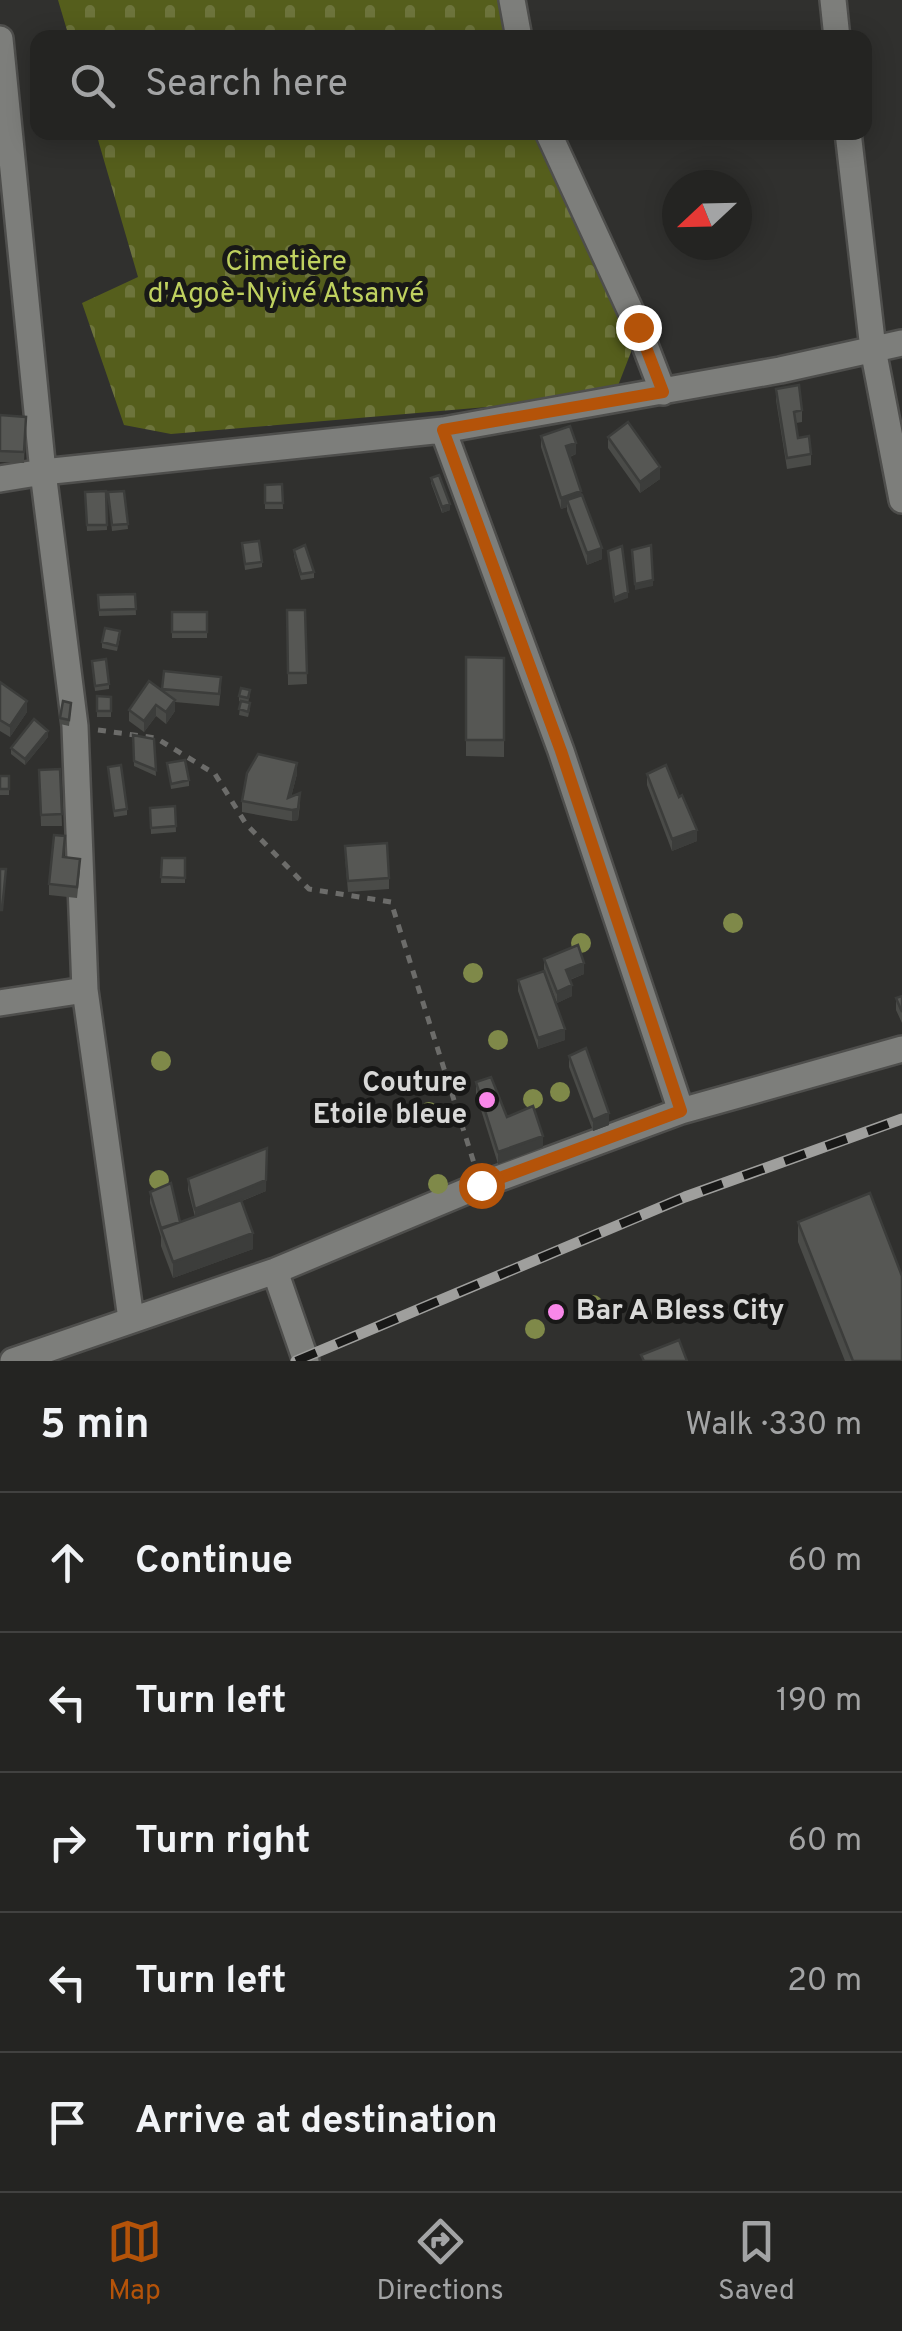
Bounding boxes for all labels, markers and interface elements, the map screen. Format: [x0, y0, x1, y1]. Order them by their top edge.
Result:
search box [30, 30, 872, 140]
icon: search [65, 58, 120, 113]
text: Search here [145, 61, 348, 110]
north arrow [662, 170, 752, 260]
park label: Cimetière d'Agoè-Nyivé Atsanvé [148, 245, 424, 313]
route end [616, 305, 662, 351]
place label: Couture Etoile bleue [313, 1066, 467, 1134]
marker: Couture Etoile bleue [476, 1089, 498, 1111]
route start [459, 1163, 505, 1209]
place label: Bar A Bless City [576, 1294, 784, 1330]
marker: Bar A Bless City [545, 1301, 567, 1323]
text: 5 min [40, 1400, 150, 1453]
text: Walk · 330 m [685, 1406, 862, 1446]
icon: ahead [40, 1535, 95, 1590]
text: Continue [135, 1538, 293, 1587]
text: 60 m [788, 1542, 862, 1582]
icon: left [40, 1675, 95, 1730]
text: Turn left [135, 1678, 287, 1727]
text: 190 m [776, 1682, 862, 1722]
icon: right [40, 1815, 95, 1870]
text: Turn right [135, 1818, 310, 1867]
text: 60 m [788, 1822, 862, 1862]
icon: left [40, 1955, 95, 2010]
text: Turn left [135, 1958, 287, 2007]
text: 20 m [787, 1962, 862, 2002]
icon: arrive [40, 2095, 95, 2150]
text: Arrive at destination [135, 2098, 498, 2147]
tab: Map [107, 2214, 162, 2310]
tab: Directions [376, 2214, 504, 2310]
tab: Saved [718, 2214, 795, 2310]

